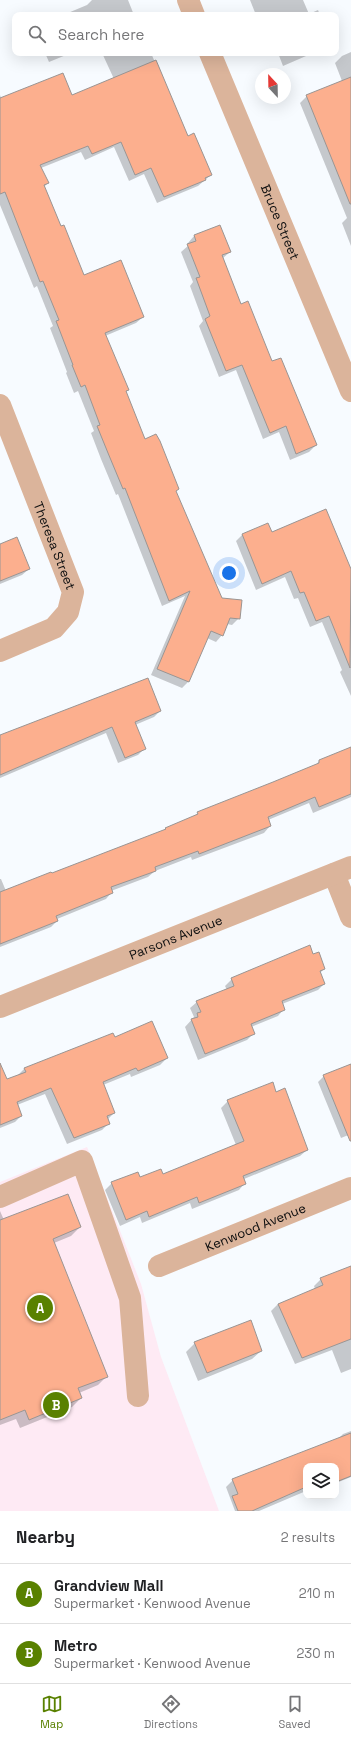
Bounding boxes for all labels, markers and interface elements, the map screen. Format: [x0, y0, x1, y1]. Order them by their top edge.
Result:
search box [12, 12, 339, 56]
icon: search [26, 23, 48, 45]
text: Search here [58, 25, 144, 44]
north arrow [255, 68, 291, 104]
street label: Bruce Street [257, 182, 303, 262]
street label: Theresa Street [30, 499, 79, 592]
your location [219, 563, 239, 583]
street label: Parsons Avenue [127, 911, 225, 964]
street label: Kenwood Avenue [203, 1199, 308, 1255]
pin: A [27, 1293, 53, 1323]
pin: B [43, 1390, 69, 1420]
map controls [303, 1463, 339, 1499]
button: layers [303, 1463, 339, 1499]
text: Nearby [16, 1526, 75, 1548]
text: 2 results [281, 1529, 335, 1546]
text: Grandview Mall [54, 1576, 163, 1595]
text: A [25, 1585, 33, 1602]
text: 210 m [299, 1585, 335, 1602]
text: Supermarket · Kenwood Avenue [54, 1595, 251, 1612]
text: Metro [54, 1636, 97, 1655]
text: B [25, 1645, 33, 1662]
text: 230 m [297, 1645, 335, 1662]
text: Supermarket · Kenwood Avenue [54, 1655, 251, 1672]
tab: Map [40, 1693, 63, 1731]
tab: Directions [144, 1693, 198, 1731]
tab: Saved [279, 1693, 311, 1731]

